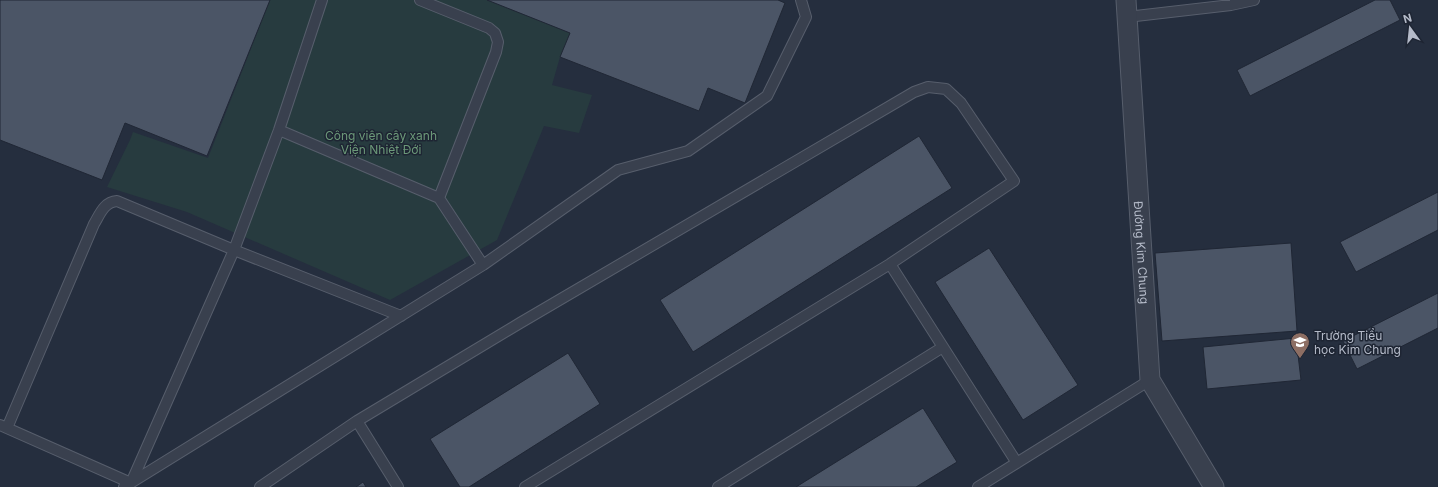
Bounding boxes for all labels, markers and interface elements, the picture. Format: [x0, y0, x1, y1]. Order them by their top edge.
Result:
north arrow [1390, 8, 1430, 48]
text: N [1402, 10, 1413, 26]
park label: Công viên cây xanh Viện Nhiệt Đới [325, 128, 437, 157]
street label: Đường Kim Chung [1131, 201, 1153, 304]
place label: Trường Tiểu học Kim Chung [1314, 328, 1401, 357]
school or university icon: Trường Tiểu học Kim Chung [1289, 331, 1311, 359]

